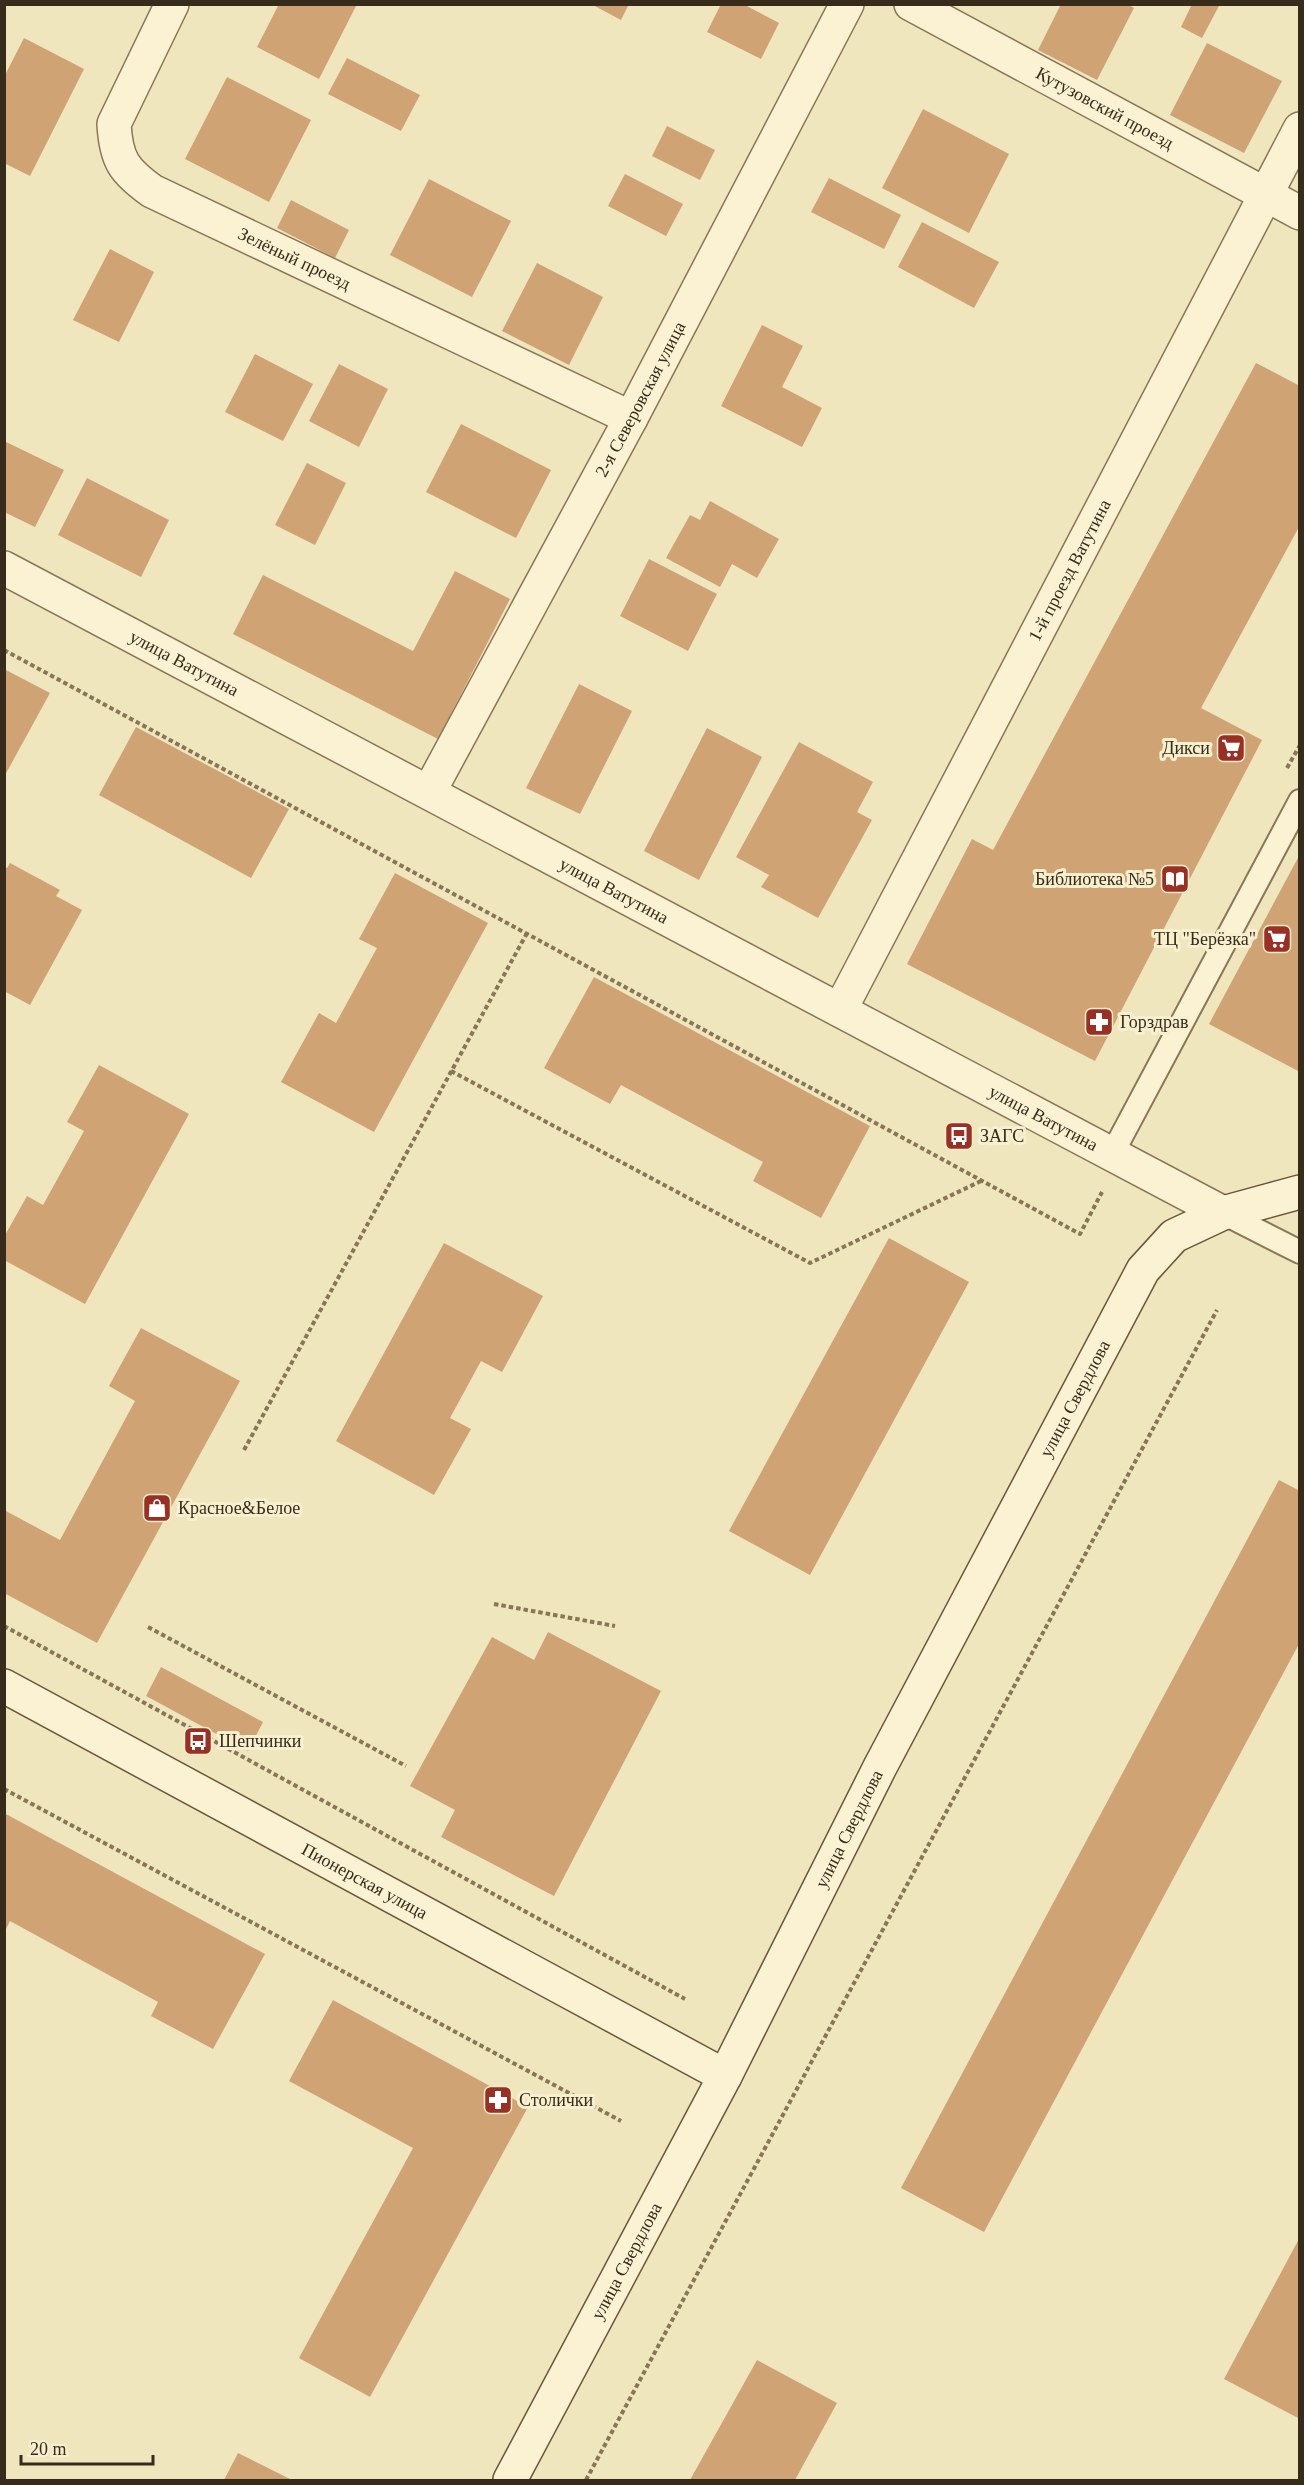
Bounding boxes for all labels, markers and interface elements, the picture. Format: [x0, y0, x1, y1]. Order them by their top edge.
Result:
street label: Кутузовский проезд [1033, 63, 1177, 153]
street label: Зелёный проезд [235, 223, 354, 294]
street label: 2-я Северовская улица [591, 318, 689, 480]
street label: 1-й проезд Ватутина [1024, 496, 1115, 645]
street label: улица Ватутина [126, 626, 242, 700]
supermarket icon: Дикси [1215, 732, 1247, 764]
place label: Дикси [1162, 738, 1210, 758]
street label: улица Ватутина [556, 854, 672, 928]
library icon: Библиотека №5 [1159, 863, 1191, 895]
place label: Библиотека №5 [1035, 869, 1154, 889]
supermarket icon: ТЦ "Берёзка" [1261, 923, 1293, 955]
place label: ТЦ "Берёзка" [1154, 929, 1256, 949]
pharmacy icon: Горздрав [1083, 1006, 1115, 1038]
place label: Горздрав [1120, 1012, 1188, 1032]
street label: улица Ватутина [986, 1081, 1101, 1155]
bus stop icon: ЗАГС [943, 1120, 975, 1152]
place label: ЗАГС [980, 1126, 1024, 1146]
street label: улица Свердлова [1036, 1337, 1114, 1461]
shop icon: Красное&Белое [141, 1492, 173, 1524]
place label: Красное&Белое [178, 1498, 300, 1518]
bus stop icon: Шепчинки [182, 1725, 214, 1757]
place label: Шепчинки [219, 1731, 302, 1751]
street label: улица Свердлова [811, 1767, 887, 1891]
street label: Пионерская улица [298, 1839, 431, 1923]
pharmacy icon: Столички [482, 2084, 514, 2116]
place label: Столички [519, 2090, 594, 2110]
street label: улица Свердлова [587, 2199, 666, 2323]
scale bar [21, 2428, 153, 2466]
text: 20 m [30, 2439, 67, 2459]

